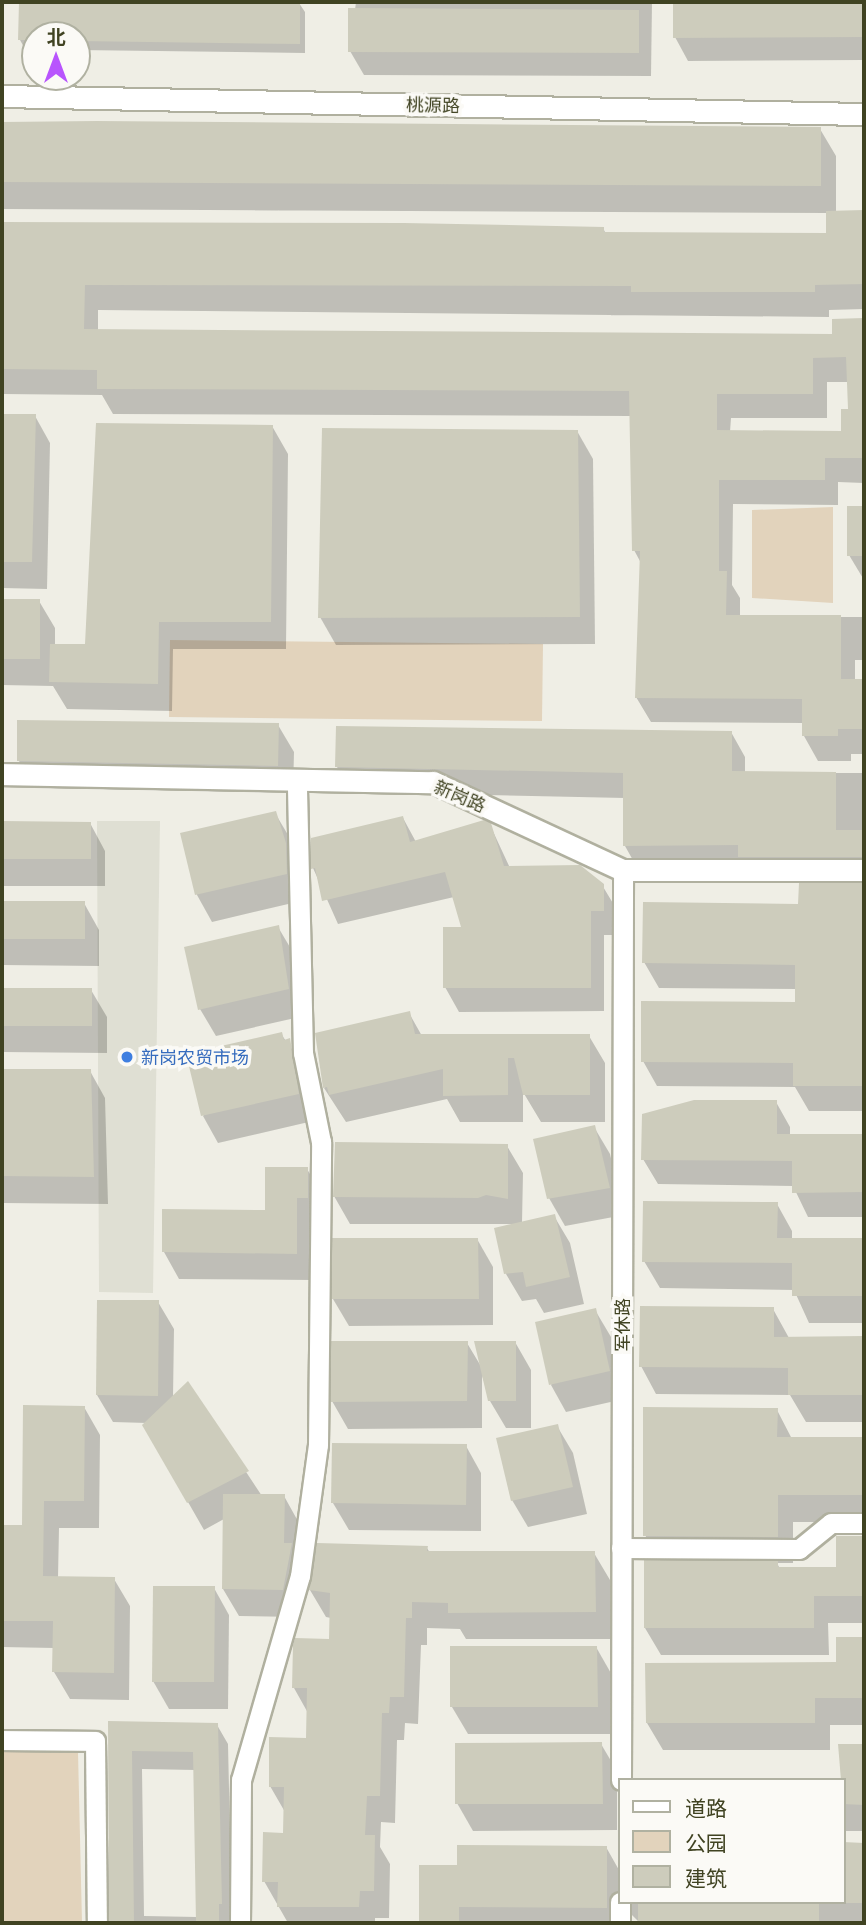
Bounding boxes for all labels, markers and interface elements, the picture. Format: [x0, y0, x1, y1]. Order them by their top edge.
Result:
north arrow [21, 21, 91, 91]
text: 北 [46, 25, 66, 48]
street label: 桃源路 [406, 94, 460, 116]
street label: 新岗路 [431, 776, 489, 816]
place label: 新岗农贸市场 [141, 1046, 249, 1068]
marker: 新岗农贸市场 [119, 1049, 135, 1065]
street label: 军休路 [611, 1298, 633, 1352]
legend [618, 1778, 845, 1904]
text: 道路 [685, 1795, 727, 1820]
text: 公园 [685, 1830, 727, 1855]
text: 建筑 [685, 1865, 727, 1890]

